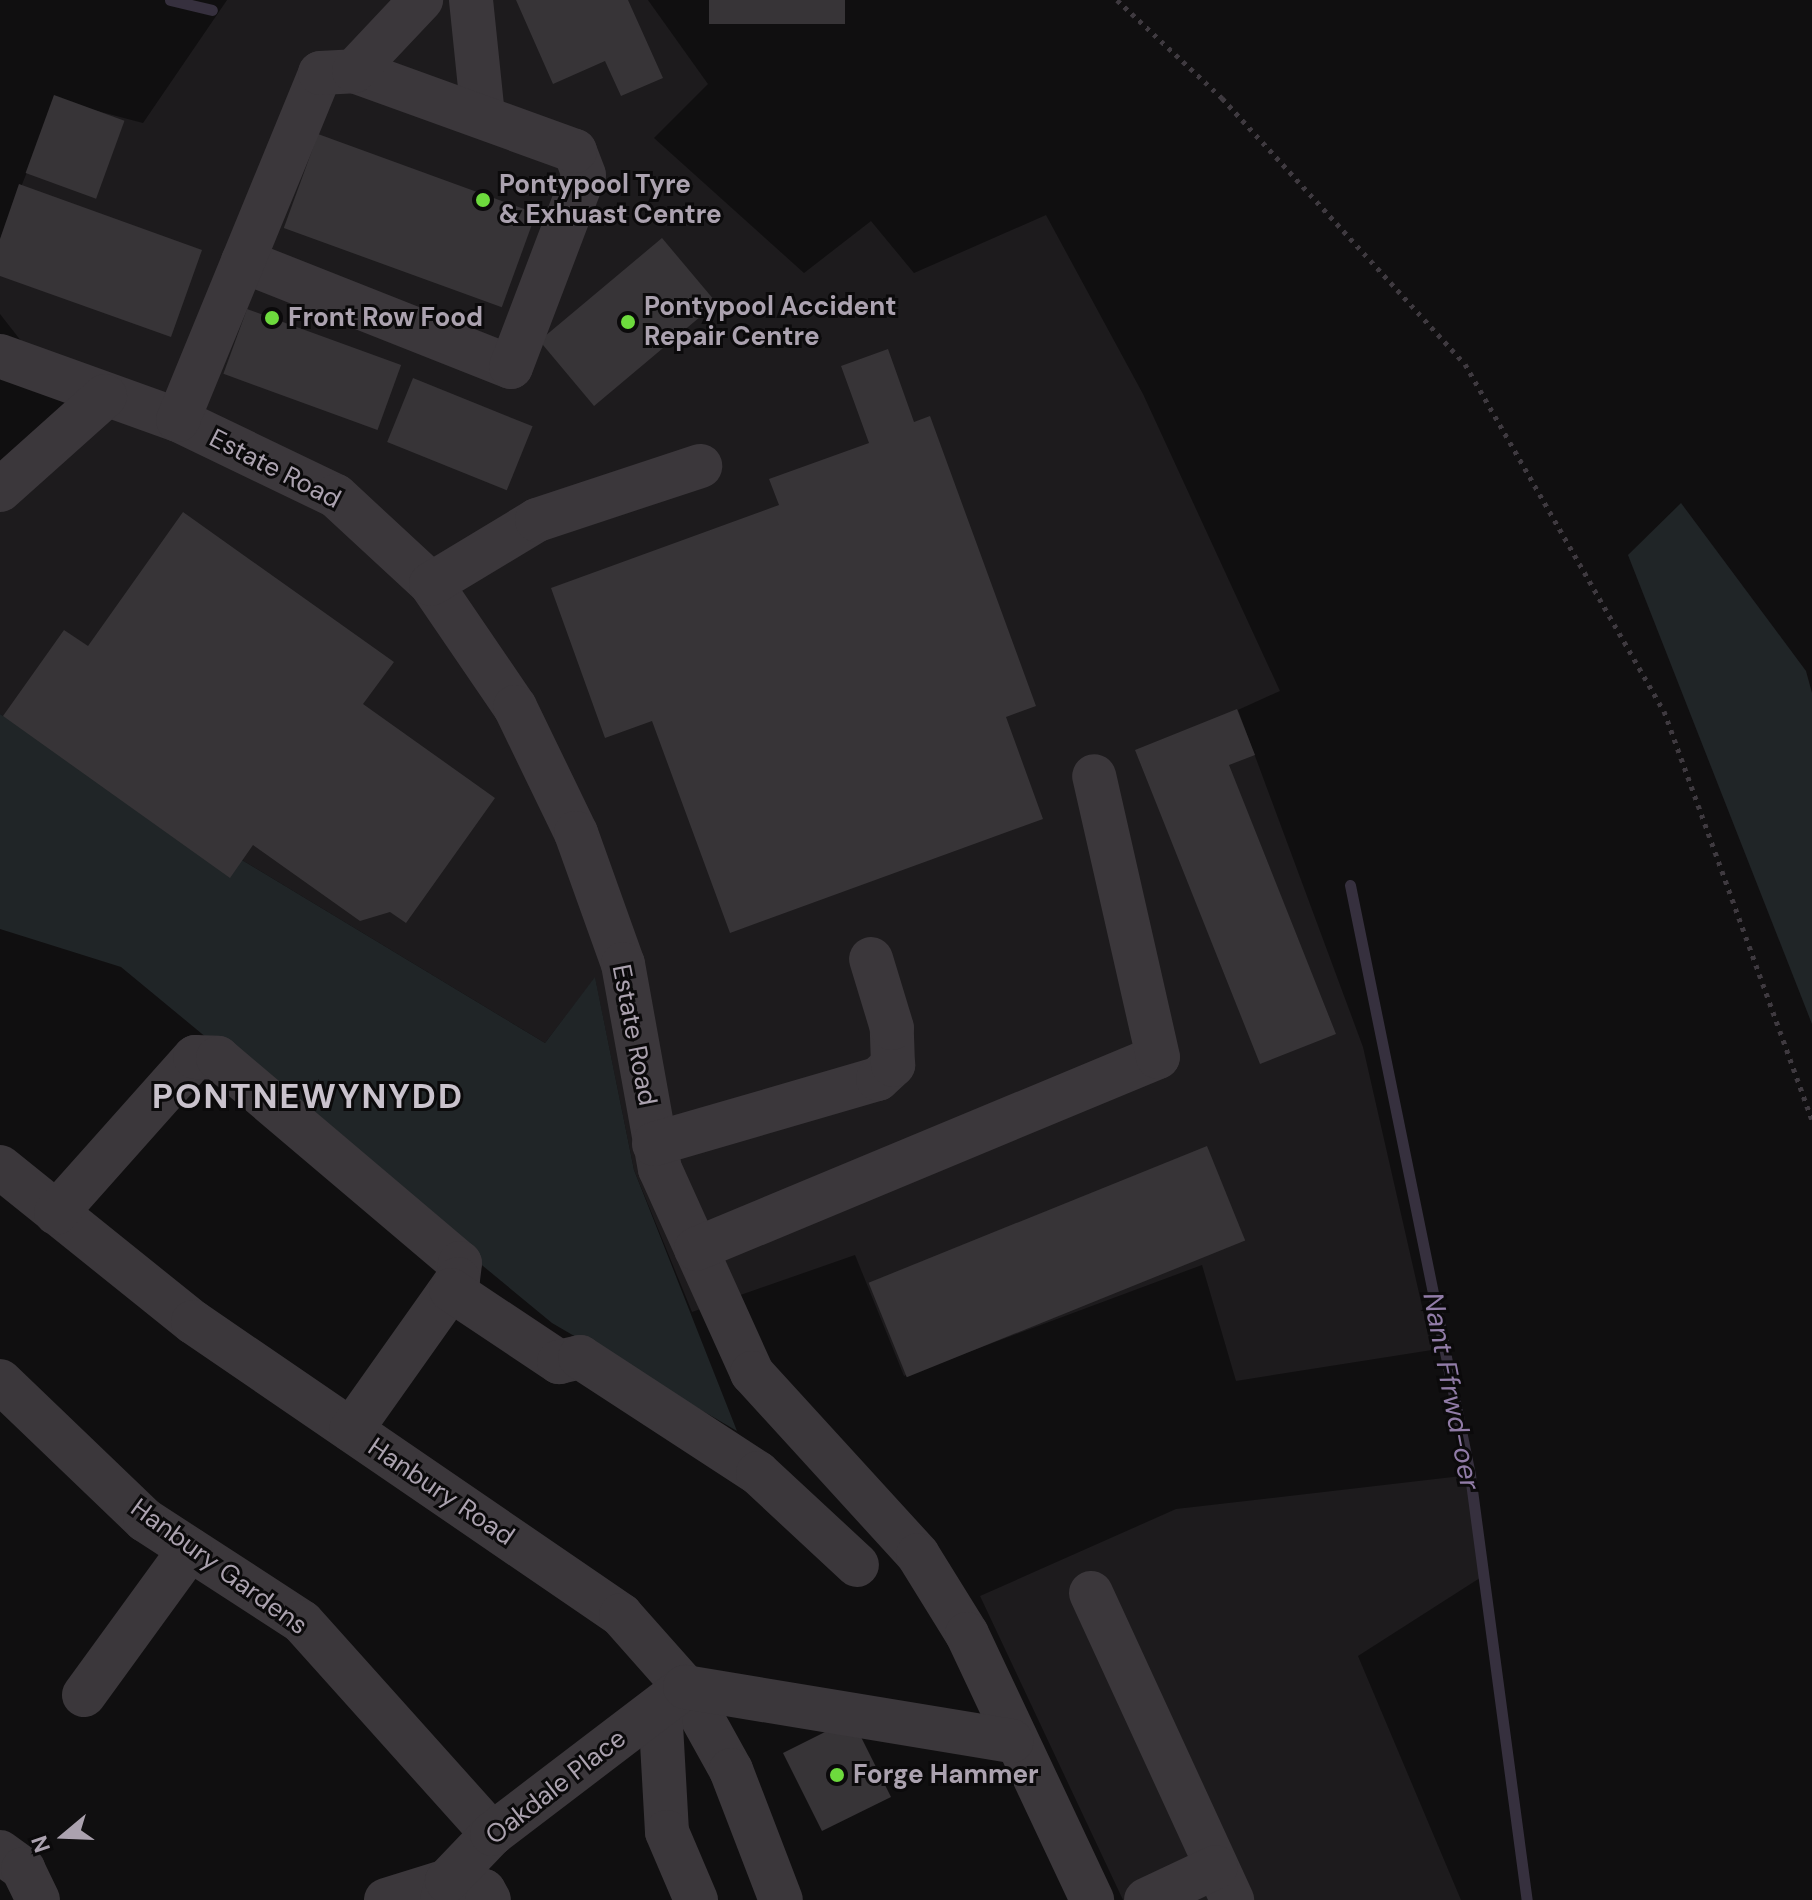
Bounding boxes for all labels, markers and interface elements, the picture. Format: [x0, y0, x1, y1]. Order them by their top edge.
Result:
place label: Pontypool Tyre & Exhuast Centre [499, 169, 722, 230]
marker: Pontypool Tyre & Exhuast Centre [474, 191, 492, 209]
place label: Pontypool Accident Repair Centre [644, 291, 896, 352]
place label: Front Row Food [288, 302, 483, 334]
marker: Front Row Food [263, 309, 281, 327]
marker: Pontypool Accident Repair Centre [619, 313, 637, 331]
street label: Estate Road [204, 423, 346, 515]
street label: Estate Road [605, 962, 663, 1108]
district label: PONTNEWYNYDD [152, 1077, 464, 1117]
water label: Nant Ffrwd-oer [1415, 1290, 1487, 1492]
street label: Hanbury Road [362, 1432, 520, 1552]
street label: Hanbury Gardens [124, 1492, 314, 1642]
street label: Oakdale Place [480, 1723, 632, 1851]
place label: Forge Hammer [853, 1759, 1039, 1791]
marker: Forge Hammer [828, 1766, 846, 1784]
north arrow [24, 1796, 104, 1876]
text: N [25, 1832, 57, 1856]

